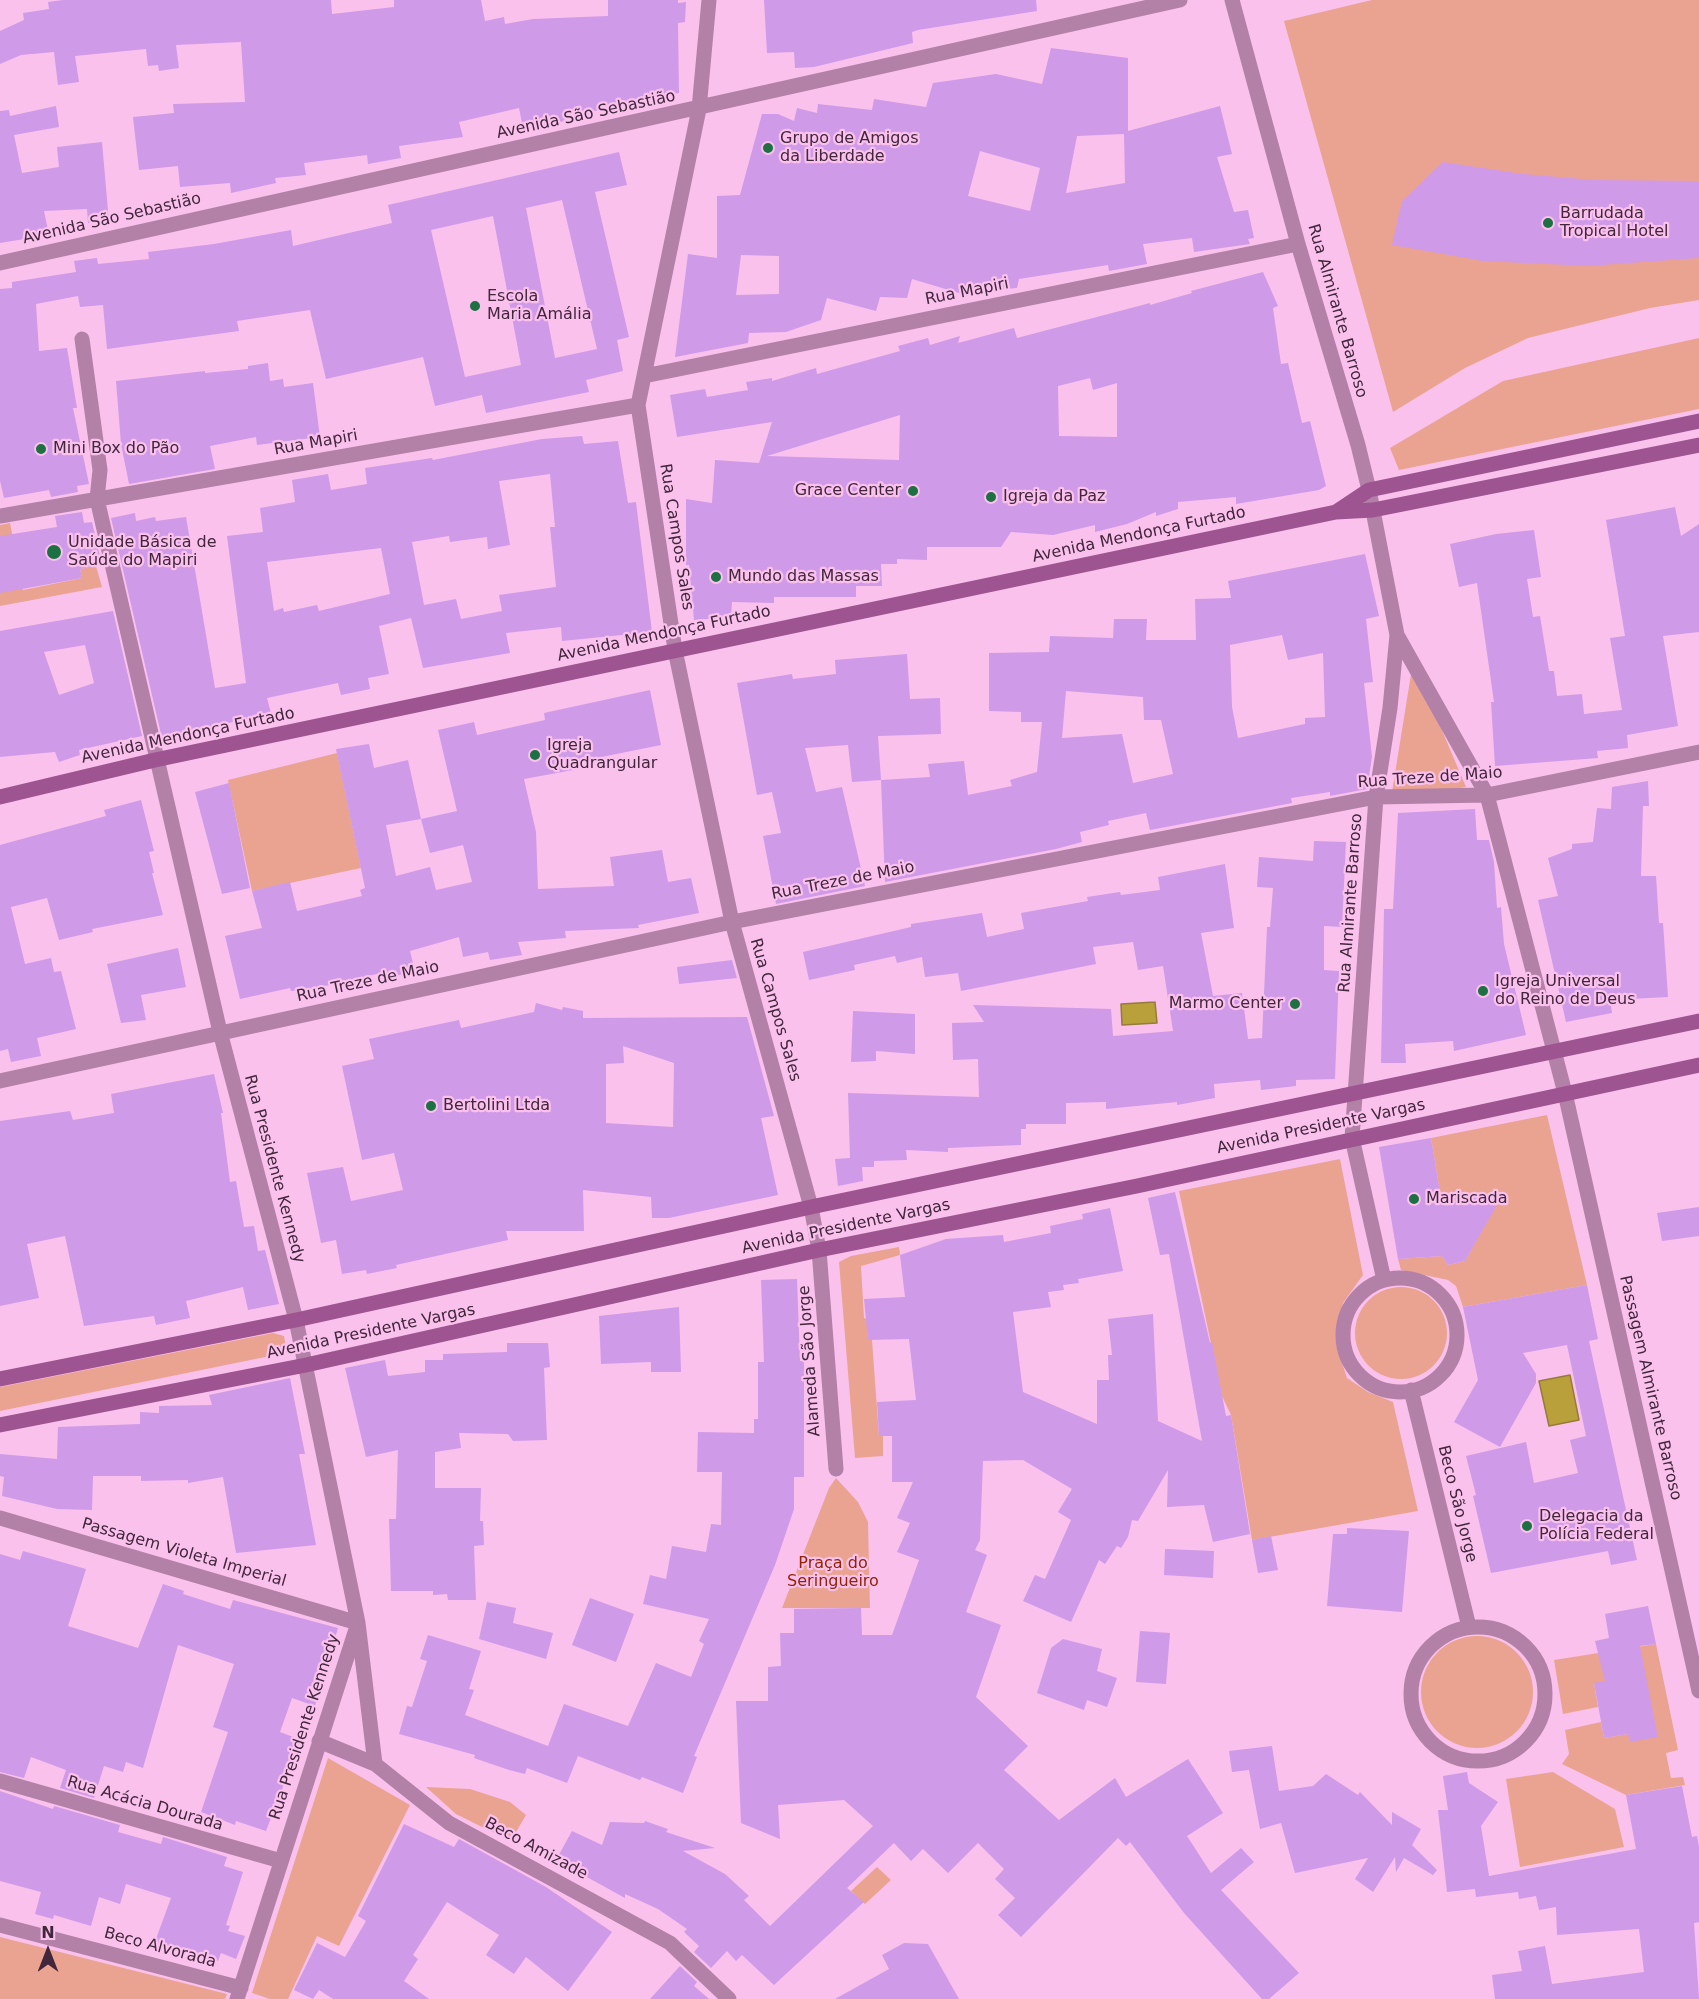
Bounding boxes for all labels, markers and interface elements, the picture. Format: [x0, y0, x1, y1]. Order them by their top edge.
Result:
street label: Avenida São Sebastião [495, 87, 677, 143]
place label: Grupo de Amigos da Liberdade [780, 129, 918, 167]
marker: Grupo de Amigos da Liberdade [761, 141, 775, 155]
street label: Avenida São Sebastião [21, 189, 203, 249]
place label: Barrudada Tropical Hotel [1560, 204, 1669, 242]
marker: Barrudada Tropical Hotel [1541, 216, 1555, 230]
street label: Rua Almirante Barroso [1303, 222, 1371, 400]
street label: Rua Mapiri [924, 274, 1010, 310]
place label: Escola Maria Amália [487, 287, 592, 325]
marker: Escola Maria Amália [468, 299, 482, 313]
street label: Rua Mapiri [273, 426, 359, 460]
place label: Mini Box do Pão [53, 439, 179, 459]
marker: Mini Box do Pão [34, 442, 48, 456]
street label: Rua Campos Sales [655, 462, 697, 612]
place label: Grace Center [795, 481, 901, 501]
marker: Grace Center [906, 484, 920, 498]
place label: Igreja da Paz [1003, 487, 1105, 507]
marker: Igreja da Paz [984, 490, 998, 504]
street label: Avenida Mendonça Furtado [1031, 503, 1247, 567]
place label: Unidade Básica de Saúde do Mapiri [68, 533, 217, 571]
marker: Unidade Básica de Saúde do Mapiri [45, 543, 63, 561]
place label: Mundo das Massas [728, 567, 879, 587]
marker: Mundo das Massas [709, 570, 723, 584]
street label: Avenida Mendonça Furtado [556, 602, 772, 666]
street label: Avenida Mendonça Furtado [80, 704, 296, 768]
place label: Igreja Quadrangular [547, 736, 657, 774]
marker: Igreja Quadrangular [528, 748, 542, 762]
street label: Rua Treze de Maio [1357, 763, 1503, 793]
street label: Rua Almirante Barroso [1335, 813, 1367, 993]
street label: Rua Treze de Maio [770, 858, 916, 904]
street label: Rua Campos Sales [745, 936, 805, 1084]
street label: Rua Treze de Maio [295, 958, 441, 1006]
place label: Igreja Universal do Reino de Deus [1495, 972, 1635, 1010]
marker: Igreja Universal do Reino de Deus [1476, 984, 1490, 998]
place label: Marmo Center [1169, 994, 1283, 1014]
marker: Marmo Center [1288, 997, 1302, 1011]
street label: Rua Presidente Kennedy [240, 1073, 308, 1265]
place label: Bertolini Ltda [443, 1096, 550, 1116]
street label: Avenida Presidente Vargas [1215, 1096, 1427, 1158]
marker: Bertolini Ltda [424, 1099, 438, 1113]
place label: Mariscada [1426, 1189, 1508, 1209]
marker: Mariscada [1407, 1192, 1421, 1206]
street label: Avenida Presidente Vargas [740, 1196, 952, 1258]
street label: Passagem Almirante Barroso [1615, 1274, 1685, 1502]
street label: Alameda São Jorge [795, 1285, 825, 1437]
street label: Avenida Presidente Vargas [265, 1301, 477, 1363]
street label: Beco São Jorge [1433, 1443, 1481, 1565]
place label: Delegacia da Polícia Federal [1539, 1507, 1654, 1545]
street label: Passagem Violeta Imperial [80, 1515, 288, 1591]
marker: Delegacia da Polícia Federal [1520, 1519, 1534, 1533]
park label: Praça do Seringueiro [787, 1554, 879, 1592]
street label: Rua Presidente Kennedy [266, 1632, 344, 1822]
street label: Rua Acácia Dourada [65, 1773, 225, 1835]
street label: Beco Amizade [481, 1814, 591, 1884]
north arrow [18, 1921, 78, 1981]
text: N [41, 1923, 55, 1942]
street label: Beco Alvorada [102, 1924, 218, 1972]

